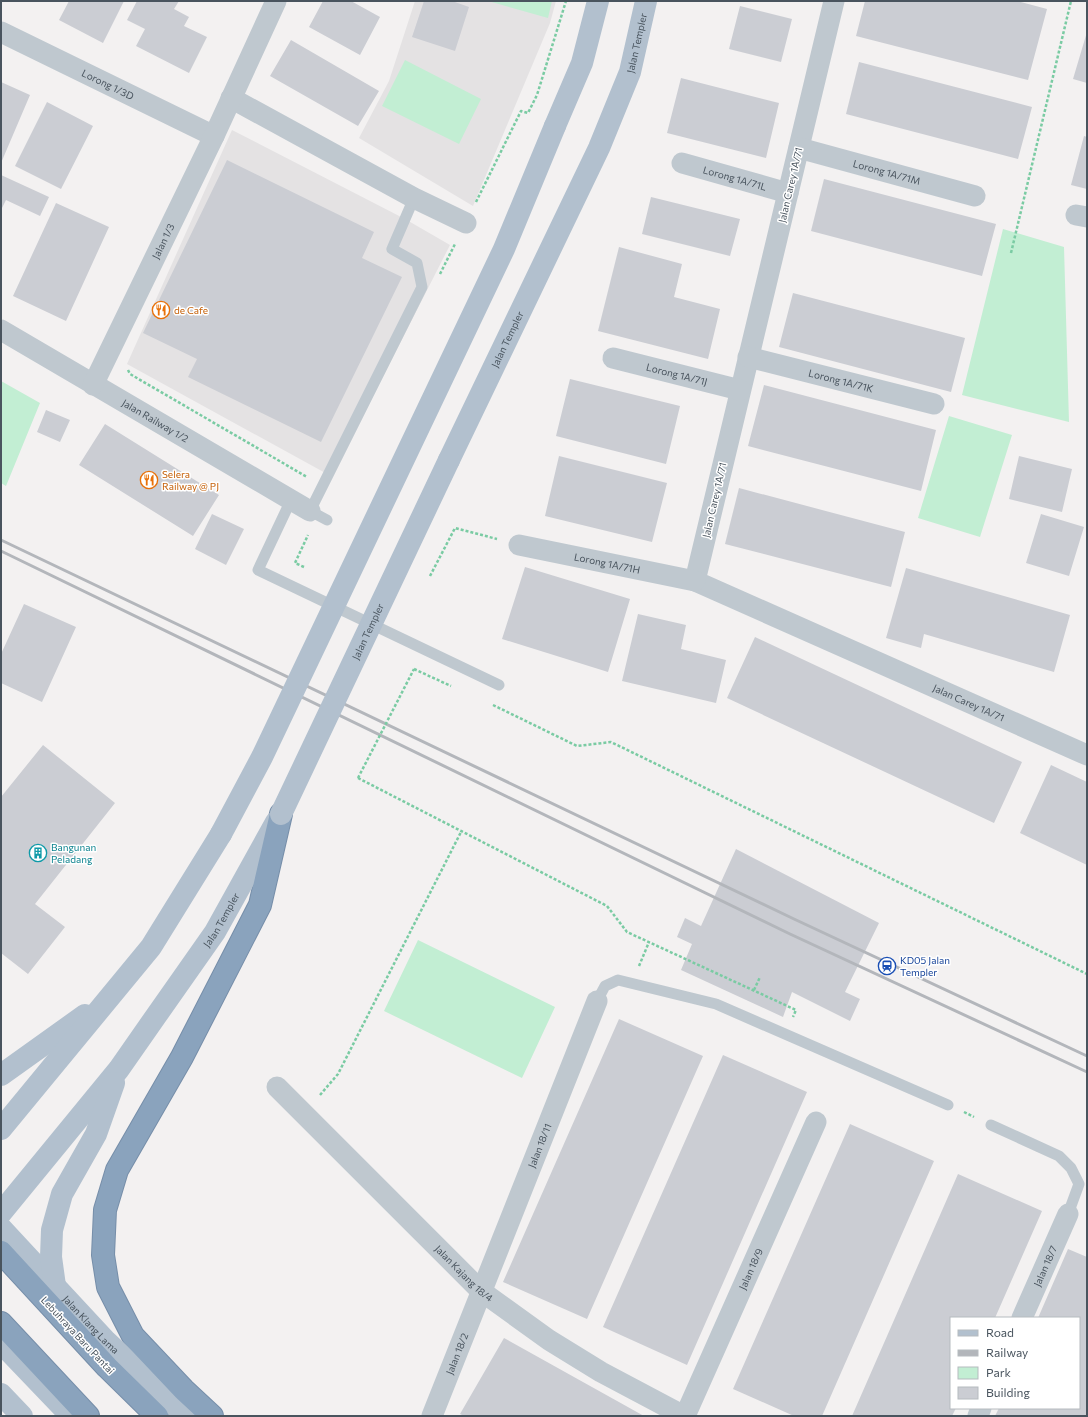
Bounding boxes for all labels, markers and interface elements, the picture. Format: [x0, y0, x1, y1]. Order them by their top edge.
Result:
street label: Jalan Templer [624, 12, 649, 74]
street label: Lorong 1/3D [80, 66, 136, 102]
street label: Jalan Carey 1A/71 [776, 146, 804, 224]
street label: Lorong 1A/71M [852, 157, 922, 187]
street label: Lorong 1A/71L [702, 163, 768, 193]
street label: Jalan 1/3 [149, 221, 177, 261]
restaurant icon: de Cafe [151, 300, 171, 320]
place label: de Cafe [174, 304, 208, 316]
street label: Jalan Templer [488, 309, 526, 369]
street label: Lorong 1A/71J [645, 361, 709, 388]
street label: Lorong 1A/71K [807, 367, 875, 395]
street label: Jalan Railway 1/2 [120, 396, 191, 445]
street label: Jalan Carey 1A/71 [700, 461, 728, 539]
place label: Selera Railway @ PJ [162, 468, 219, 492]
restaurant icon: Selera Railway @ PJ [139, 470, 159, 490]
street label: Lorong 1A/71H [573, 550, 641, 576]
street label: Jalan Templer [349, 601, 386, 662]
street label: Jalan Carey 1A/71 [931, 681, 1006, 724]
place label: Bangunan Peladang [51, 841, 96, 865]
building icon: Bangunan Peladang [28, 843, 48, 863]
street label: Jalan Templer [200, 891, 242, 949]
place label: KD05 Jalan Templer [900, 954, 950, 978]
station icon: KD05 Jalan Templer [877, 956, 897, 976]
street label: Jalan 18/11 [525, 1122, 554, 1170]
street label: Jalan Kajang 18/4 [432, 1242, 496, 1304]
street label: Jalan 18/7 [1031, 1244, 1059, 1288]
street label: Jalan 18/9 [736, 1246, 765, 1291]
street label: Jalan Klang Lama [61, 1293, 122, 1356]
street label: Lebuhraya Baru Pantai [39, 1294, 117, 1376]
legend [950, 1317, 1080, 1409]
text: Road [986, 1325, 1014, 1339]
street label: Jalan 18/2 [443, 1331, 471, 1376]
text: Railway [986, 1345, 1028, 1359]
text: Park [986, 1365, 1012, 1379]
text: Building [986, 1385, 1030, 1399]

